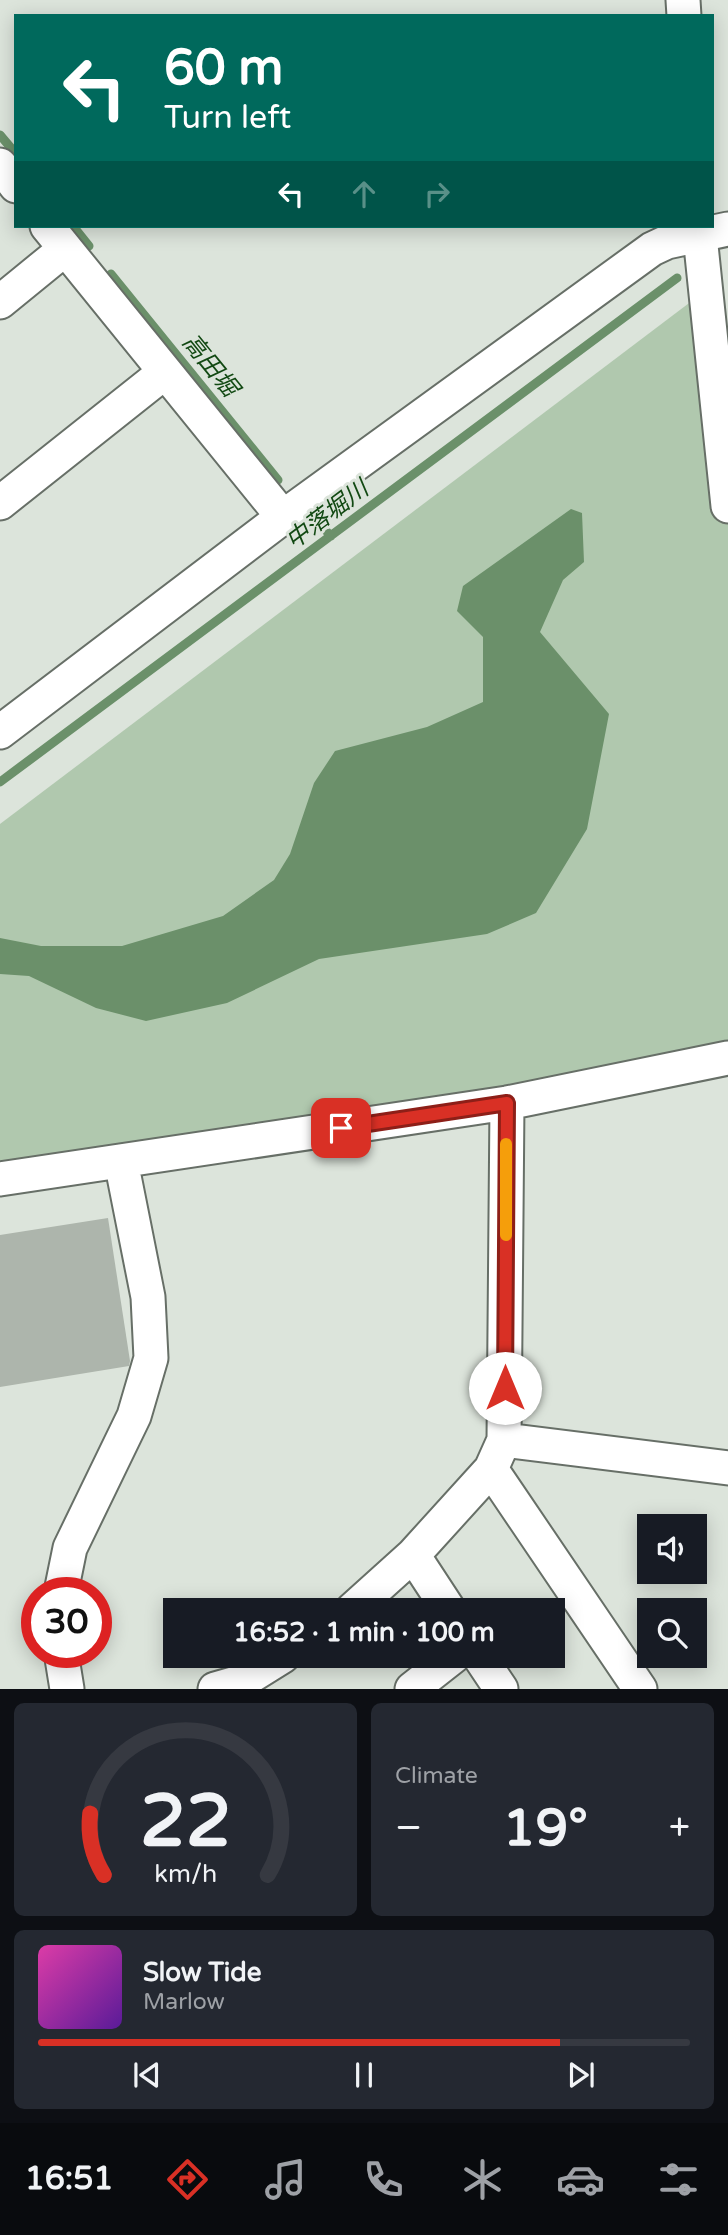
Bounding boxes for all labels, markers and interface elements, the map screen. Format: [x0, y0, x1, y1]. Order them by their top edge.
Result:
text: 60 m [164, 39, 283, 98]
icon: left [49, 42, 140, 133]
text: Turn left [164, 99, 291, 137]
icon: left [272, 175, 310, 213]
icon: ahead [345, 175, 383, 213]
icon: right [418, 175, 456, 213]
water label: 高田堀 [176, 328, 246, 405]
water label: 中落堀川 [280, 473, 376, 555]
pin [311, 1098, 371, 1158]
icon: arrive [322, 1109, 360, 1147]
position arrow [468, 1351, 542, 1425]
map controls [637, 1514, 707, 1668]
button: sound [637, 1514, 707, 1584]
speed limit sign: 30 [21, 1577, 112, 1668]
button: search [637, 1598, 707, 1668]
text: 16:52 · 1 min · 100 m [233, 1617, 495, 1648]
text: Climate [395, 1762, 478, 1790]
text: 22 [140, 1779, 231, 1867]
text: 19° [503, 1797, 588, 1860]
text: − [395, 1805, 422, 1851]
text: + [669, 1805, 690, 1851]
text: km/h [154, 1859, 217, 1889]
text: Slow Tide [143, 1957, 261, 1988]
text: Marlow [143, 1988, 225, 2016]
icon: previous [128, 2056, 166, 2094]
icon: pause [345, 2056, 383, 2094]
icon: next [562, 2056, 600, 2094]
icon: directions [163, 2155, 212, 2204]
icon: music [261, 2155, 310, 2204]
icon: phone [359, 2155, 408, 2204]
icon: climate [458, 2155, 507, 2204]
icon: car [556, 2155, 605, 2204]
icon: filters [654, 2155, 703, 2204]
text: 16:51 [25, 2160, 113, 2198]

